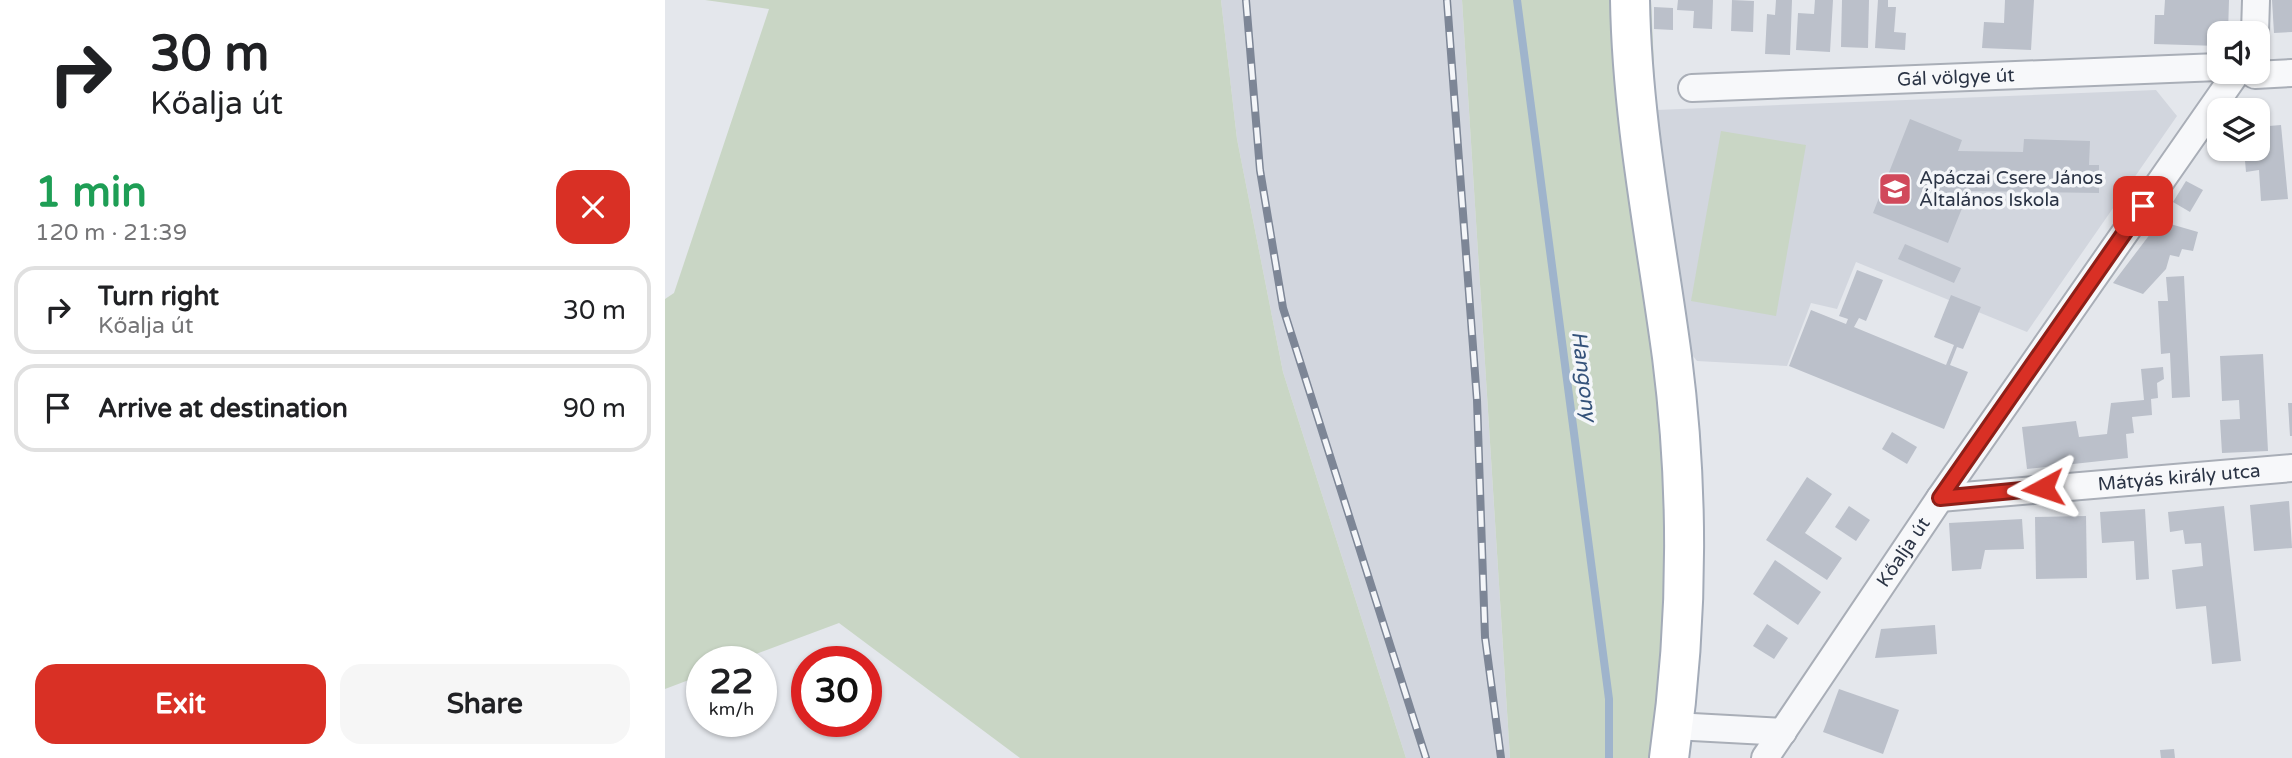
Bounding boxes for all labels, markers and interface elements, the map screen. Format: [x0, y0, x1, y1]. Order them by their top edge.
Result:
map controls [2207, 21, 2270, 161]
button: sound [2207, 21, 2270, 84]
text: 30 m [150, 25, 269, 84]
icon: right [35, 28, 126, 119]
street label: Gál völgye út [1897, 64, 2015, 91]
text: Kőalja út [150, 85, 283, 123]
button: layers [2207, 98, 2270, 161]
text: 1 min [35, 167, 147, 218]
place label: Apáczai Csere János Általános Iskola [1919, 167, 2103, 211]
button: close [556, 170, 630, 244]
school or university icon: Apáczai Csere János Általános Iskola [1876, 170, 1914, 208]
pin [2113, 176, 2173, 236]
icon: arrive [2124, 187, 2162, 225]
text: 120 m · 21:39 [35, 219, 187, 247]
text: Turn right [98, 281, 219, 312]
icon: right [39, 291, 77, 329]
text: 30 m [563, 295, 626, 326]
text: Kőalja út [98, 312, 194, 340]
water label: Hangony [1566, 330, 1602, 425]
icon: arrive [39, 389, 77, 427]
text: Arrive at destination [98, 393, 348, 424]
text: 90 m [563, 393, 626, 424]
position arrow [2006, 451, 2080, 525]
street label: Mátyás király utca [2097, 460, 2261, 496]
street label: Kőalja út [1872, 513, 1935, 591]
speed limit sign: 30 [791, 646, 882, 737]
text: 22 [710, 661, 753, 703]
button: Exit [35, 664, 326, 744]
button: Share [340, 664, 630, 744]
text: km/h [709, 698, 754, 720]

